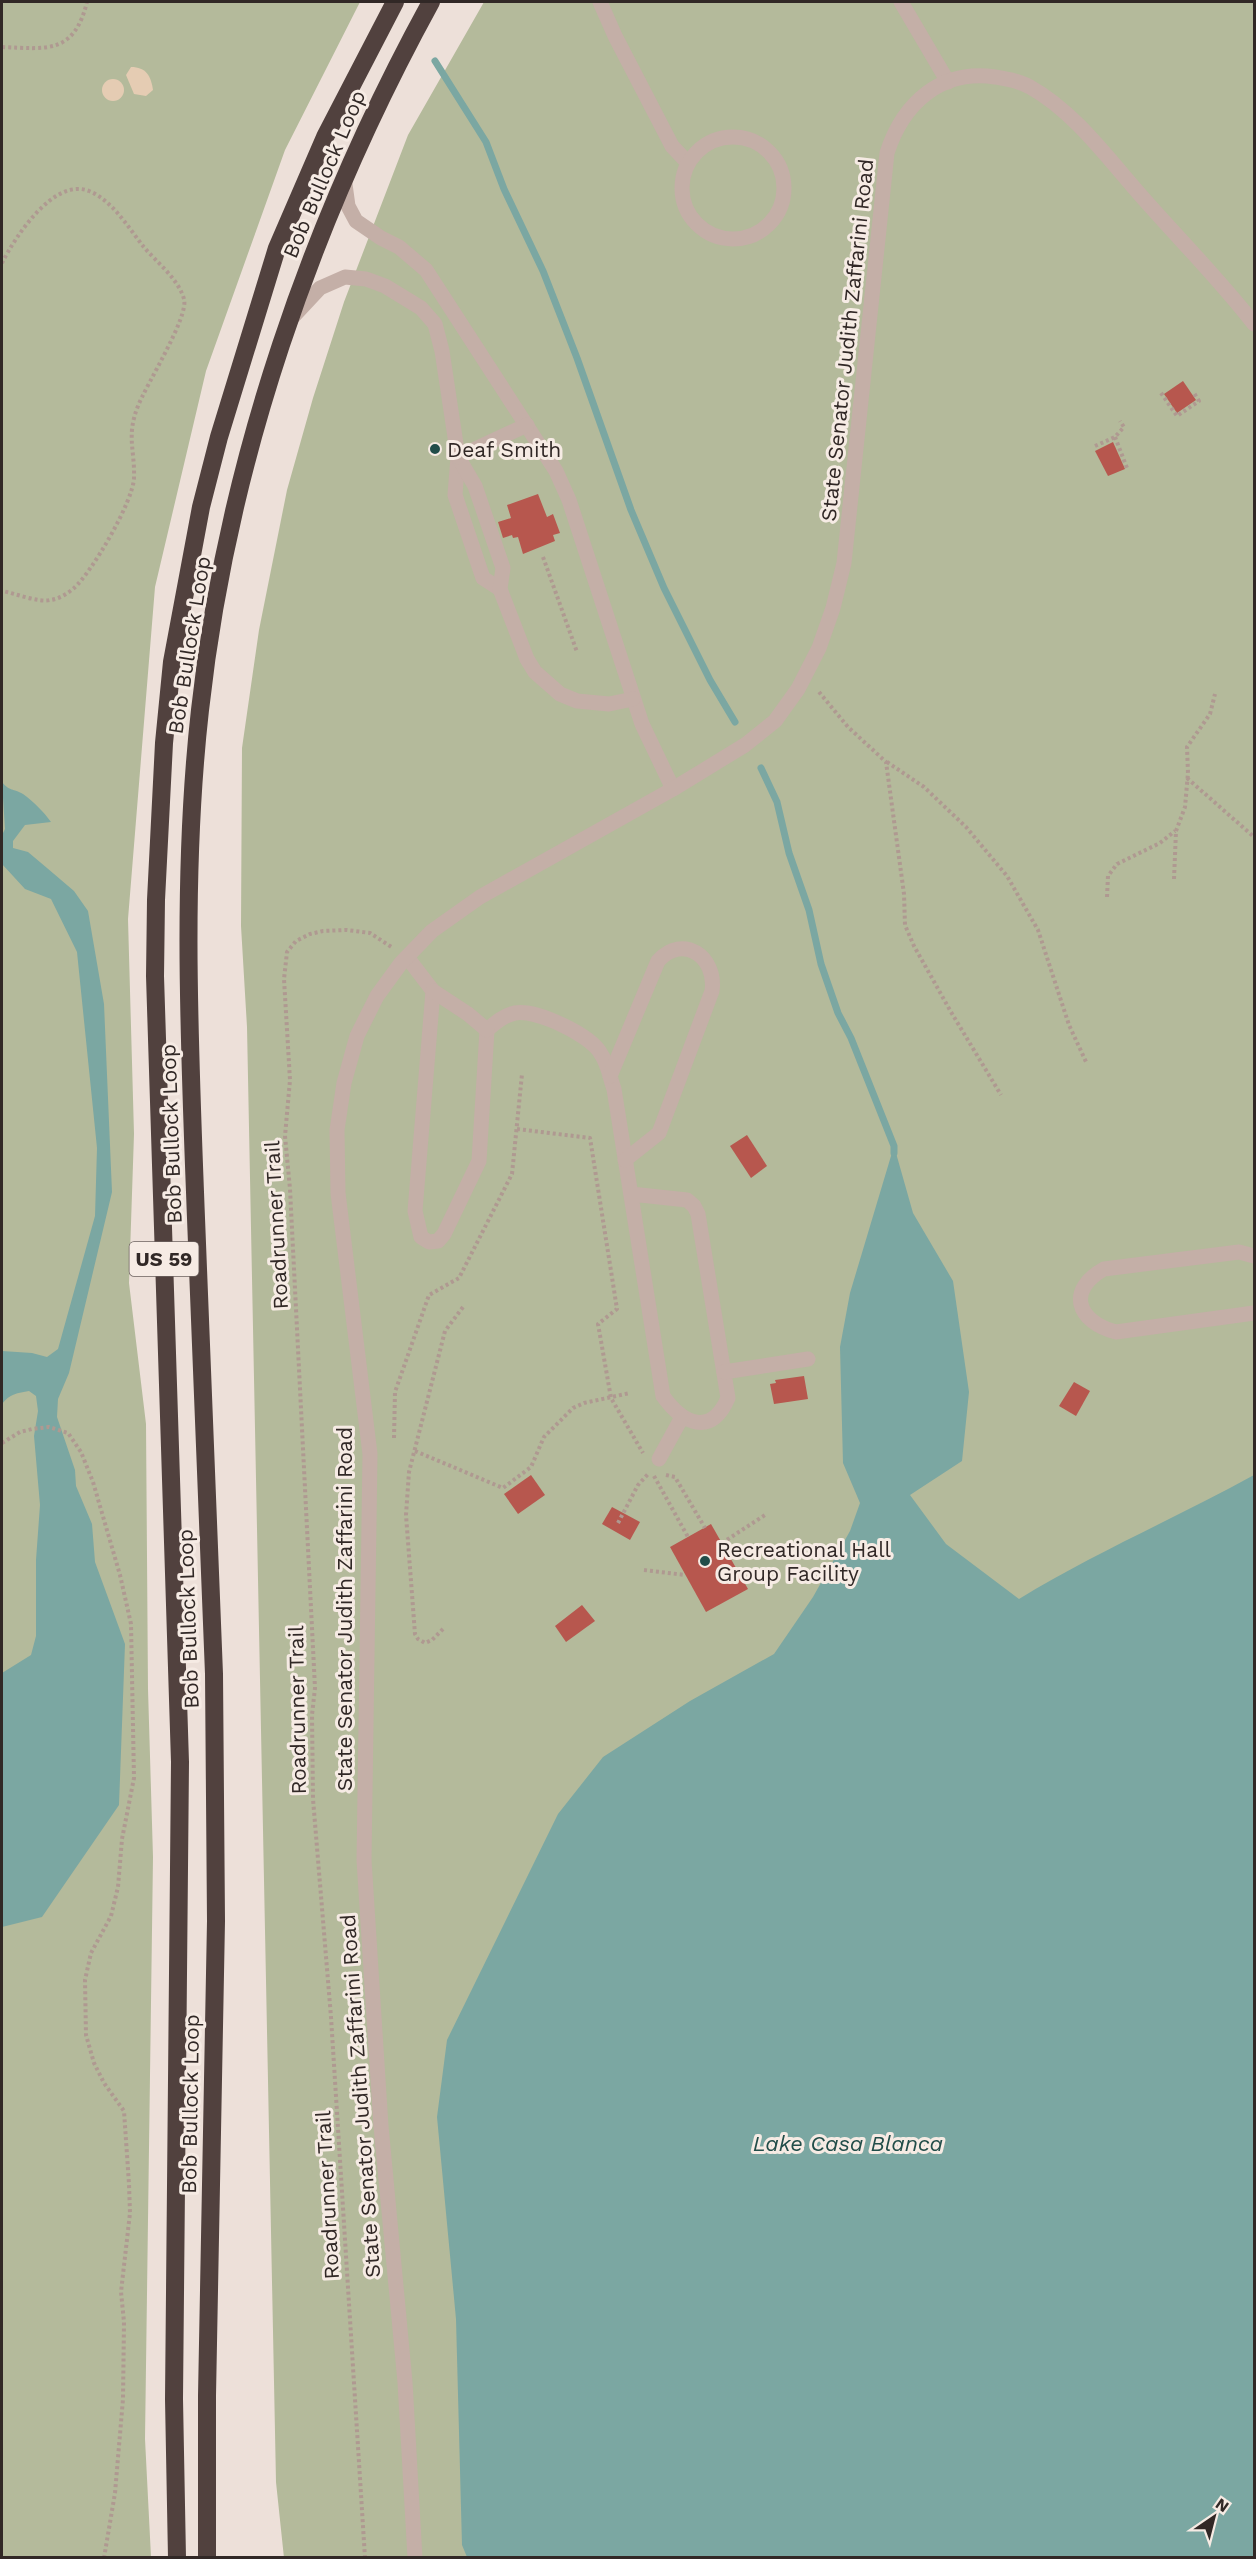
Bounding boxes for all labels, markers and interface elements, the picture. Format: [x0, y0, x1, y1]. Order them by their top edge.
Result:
street label: Bob Bullock Loop [277, 86, 371, 262]
street label: State Senator Judith Zaffarini Road [816, 158, 878, 522]
place label: Deaf Smith [447, 437, 561, 462]
marker: Deaf Smith [428, 442, 442, 456]
street label: Bob Bullock Loop [163, 554, 215, 736]
street label: Bob Bullock Loop [155, 1044, 187, 1224]
street label: Roadrunner Trail [259, 1139, 293, 1310]
road number: US 59 [130, 1242, 198, 1276]
street label: State Senator Judith Zaffarini Road [332, 1427, 357, 1791]
street label: Bob Bullock Loop [172, 1529, 204, 1709]
place label: Recreational Hall Group Facility [717, 1537, 892, 1586]
marker: Recreational Hall Group Facility [698, 1554, 712, 1568]
street label: Roadrunner Trail [283, 1625, 311, 1795]
street label: State Senator Judith Zaffarini Road [335, 1913, 385, 2279]
street label: Bob Bullock Loop [176, 2014, 204, 2194]
street label: Roadrunner Trail [310, 2109, 344, 2280]
water label: Lake Casa Blanca [753, 2131, 943, 2156]
north arrow [1184, 2487, 1244, 2547]
text: N [1212, 2494, 1233, 2516]

